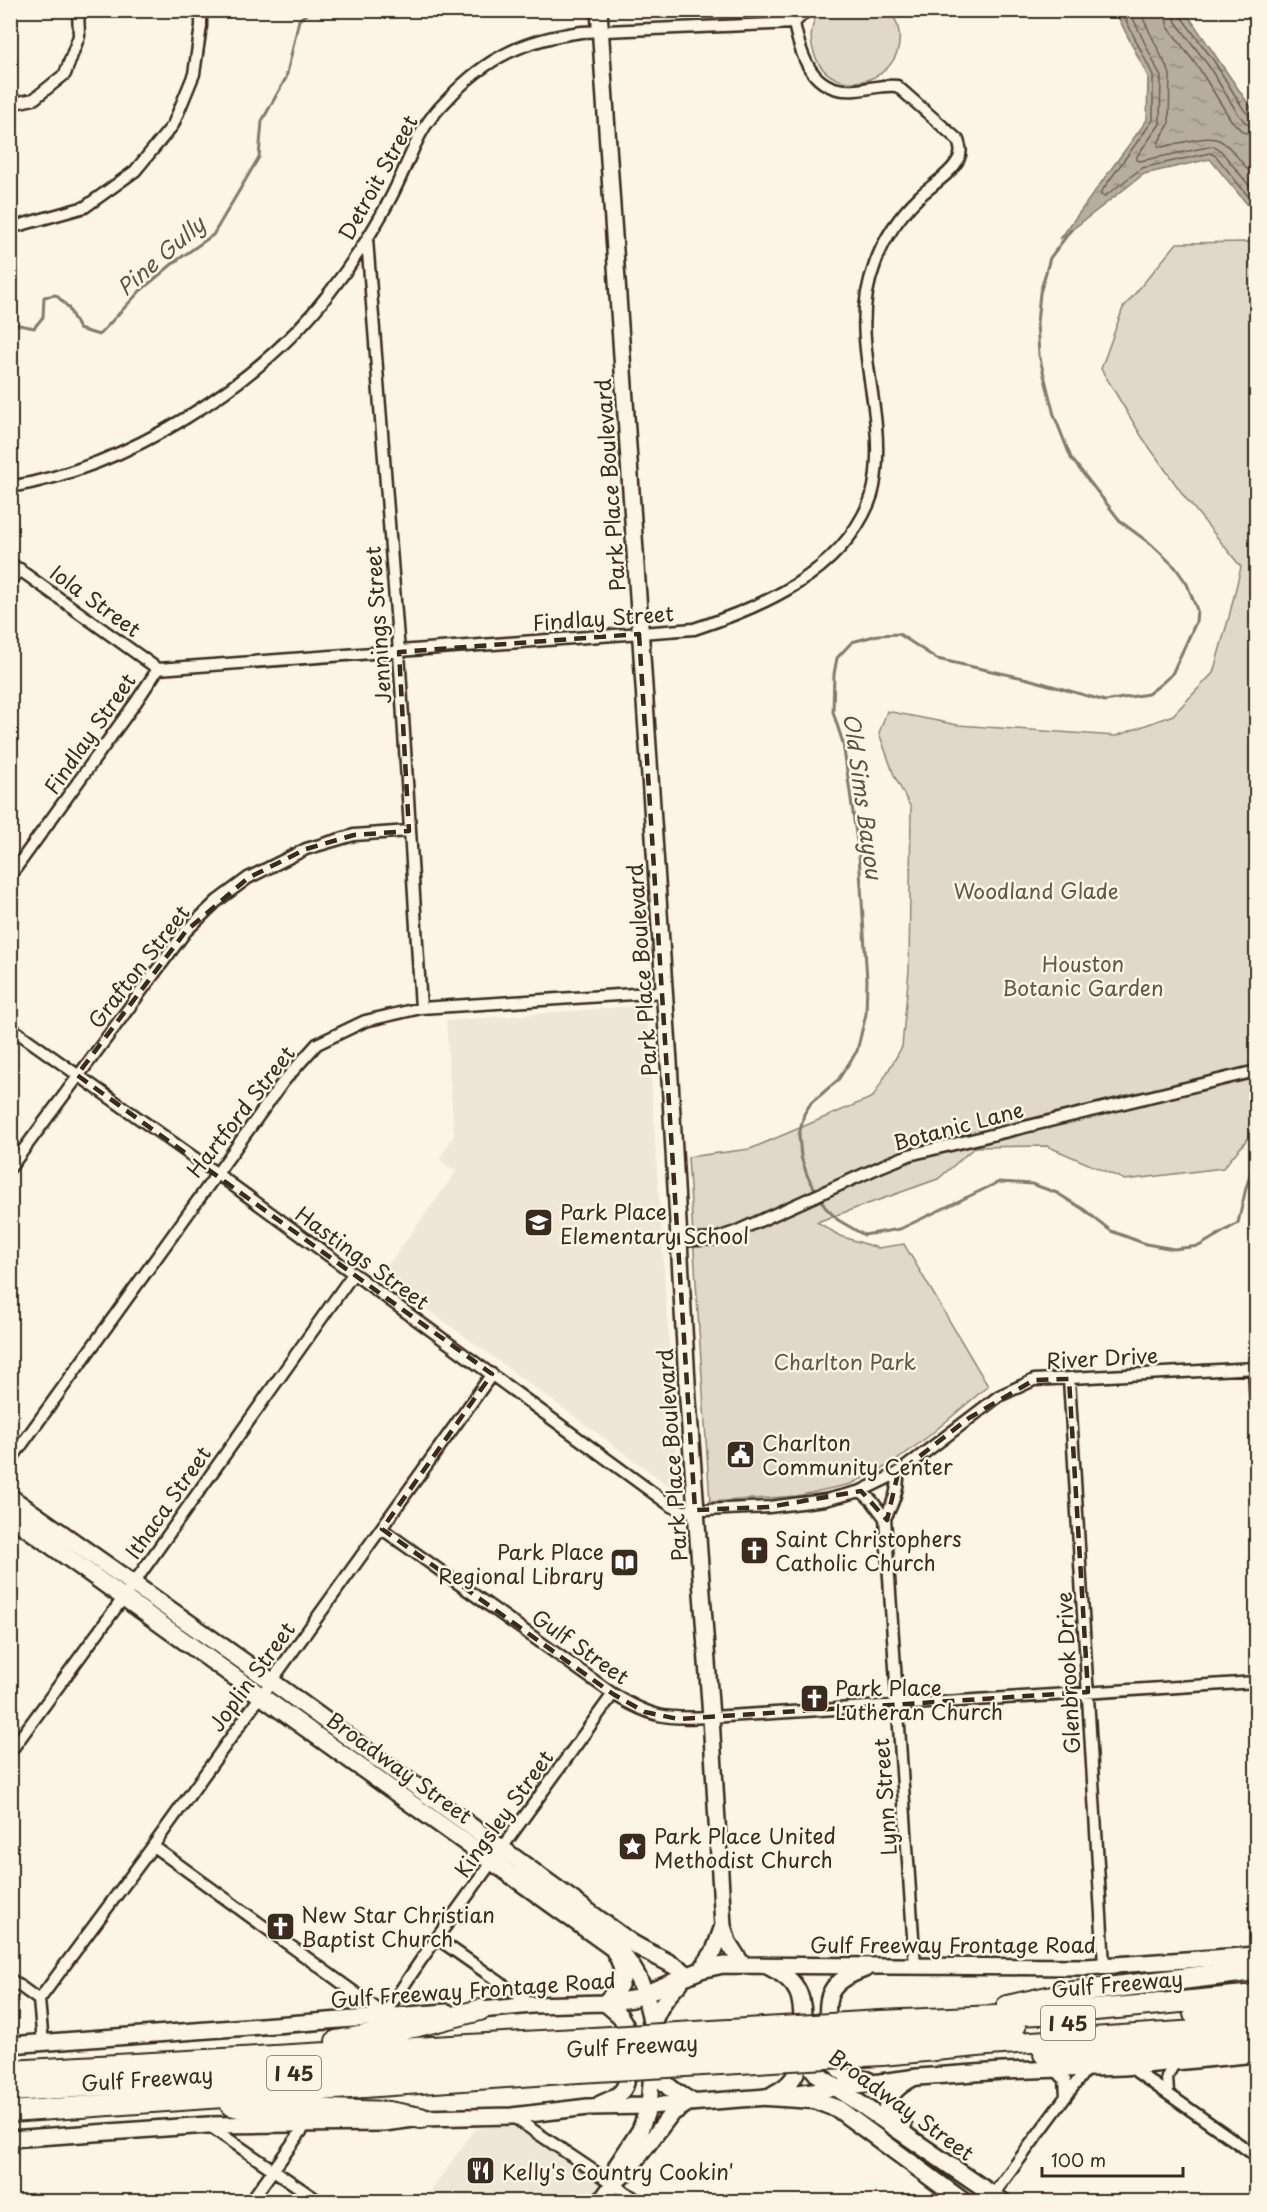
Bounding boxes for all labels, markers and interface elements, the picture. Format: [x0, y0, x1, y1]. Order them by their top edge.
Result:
street label: Detroit Street [329, 108, 425, 246]
water label: Pine Gully [109, 206, 212, 303]
street label: Park Place Boulevard [586, 377, 632, 592]
street label: Jennings Street [356, 545, 398, 705]
street label: Iola Street [44, 556, 148, 644]
street label: Findlay Street [531, 596, 675, 638]
street label: Findlay Street [35, 666, 143, 800]
water label: Old Sims Bayou [836, 711, 892, 883]
street label: Park Place Boulevard [618, 862, 664, 1077]
park label: Woodland Glade [953, 874, 1119, 906]
street label: Grafton Street [79, 897, 197, 1035]
park label: Houston Botanic Garden [1002, 947, 1164, 1003]
street label: Hartford Street [178, 1038, 302, 1184]
street label: Botanic Lane [889, 1092, 1027, 1158]
place label: Park Place Elementary School [560, 1195, 749, 1251]
street label: Hastings Street [289, 1197, 437, 1317]
school or university icon: Park Place Elementary School [523, 1207, 555, 1239]
street label: River Drive [1045, 1338, 1159, 1376]
park label: Charlton Park [774, 1345, 917, 1377]
street label: Park Place Boulevard [648, 1347, 694, 1562]
place label: Charlton Community Center [762, 1426, 953, 1482]
public building icon: Charlton Community Center [725, 1438, 757, 1470]
street label: Ithaca Street [116, 1439, 218, 1565]
place label: Saint Christophers Catholic Church [775, 1522, 962, 1578]
church icon: Saint Christophers Catholic Church [738, 1534, 770, 1566]
place label: Park Place Regional Library [438, 1535, 604, 1591]
library icon: Park Place Regional Library [609, 1547, 641, 1579]
street label: Glenbrook Drive [1047, 1591, 1087, 1755]
street label: Gulf Street [526, 1601, 636, 1691]
street label: Joplin Street [200, 1614, 302, 1738]
place label: Park Place Lutheran Church [835, 1671, 1003, 1727]
church icon: Park Place Lutheran Church [798, 1683, 830, 1715]
street label: Broadway Street [321, 1703, 479, 1831]
street label: Lynn Street [864, 1737, 904, 1857]
street label: Kingsley Street [446, 1743, 560, 1883]
place label: Park Place United Methodist Church [654, 1819, 836, 1875]
place icon: Park Place United Methodist Church [617, 1831, 649, 1863]
place label: New Star Christian Baptist Church [301, 1898, 495, 1954]
church icon: New Star Christian Baptist Church [264, 1910, 296, 1942]
street label: Gulf Freeway Frontage Road [810, 1928, 1096, 1960]
street label: Gulf Freeway [1050, 1961, 1184, 2005]
street label: Gulf Freeway Frontage Road [329, 1963, 617, 2015]
road number: I 45 [1041, 2006, 1095, 2040]
street label: Gulf Freeway [565, 2026, 699, 2064]
street label: Broadway Street [823, 2040, 981, 2168]
road number: I 45 [267, 2056, 321, 2090]
street label: Gulf Freeway [80, 2057, 214, 2099]
scale bar [1042, 2140, 1183, 2178]
text: 100 m [1051, 2146, 1106, 2173]
restaurant icon: Kelly's Country Cookin' [465, 2155, 497, 2187]
place label: Kelly's Country Cookin' [502, 2155, 734, 2187]

